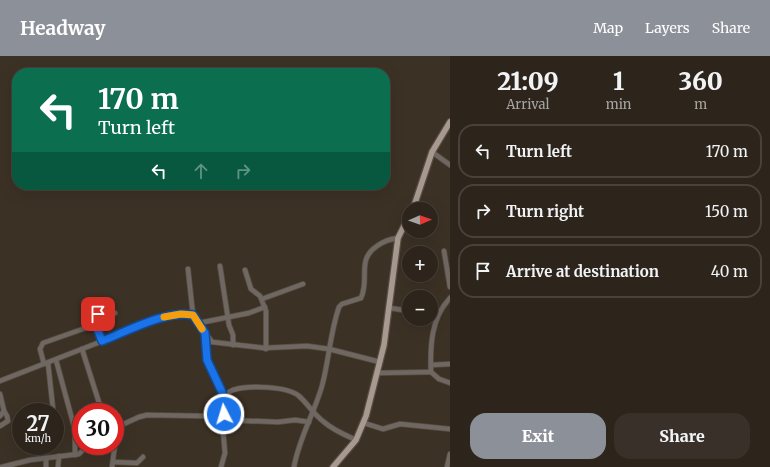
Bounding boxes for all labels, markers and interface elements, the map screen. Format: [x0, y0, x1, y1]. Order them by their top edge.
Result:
text: Headway [20, 16, 106, 40]
text: Map [593, 19, 623, 37]
text: Layers [645, 19, 690, 37]
text: Share [712, 19, 750, 37]
text: 21:09 [497, 66, 559, 97]
text: 1 [613, 66, 624, 97]
text: 360 [679, 66, 723, 97]
text: 170 m [98, 81, 179, 117]
icon: left [32, 84, 84, 136]
text: Arrival [506, 96, 550, 113]
text: min [606, 96, 631, 113]
text: m [694, 96, 707, 113]
text: Turn left [98, 116, 175, 139]
icon: left [472, 140, 494, 162]
text: Turn left [506, 142, 572, 161]
text: 170 m [706, 142, 748, 161]
icon: left [148, 160, 170, 182]
icon: ahead [190, 160, 212, 182]
icon: right [232, 160, 254, 182]
icon: right [472, 200, 494, 222]
north arrow [402, 202, 438, 238]
map controls [402, 202, 438, 326]
text: Turn right [506, 202, 584, 221]
text: 150 m [705, 202, 748, 221]
button: + [402, 246, 438, 282]
icon: arrive [472, 260, 494, 282]
text: Arrive at destination [506, 262, 659, 281]
text: 40 m [711, 262, 748, 281]
button: − [402, 290, 438, 326]
pin [81, 297, 115, 331]
icon: arrive [87, 303, 109, 325]
position arrow [203, 393, 245, 435]
speed limit sign: 30 [72, 403, 124, 455]
text: 27 [26, 411, 50, 436]
button: Exit [470, 413, 606, 459]
button: Share [614, 413, 750, 459]
text: km/h [25, 432, 51, 445]

